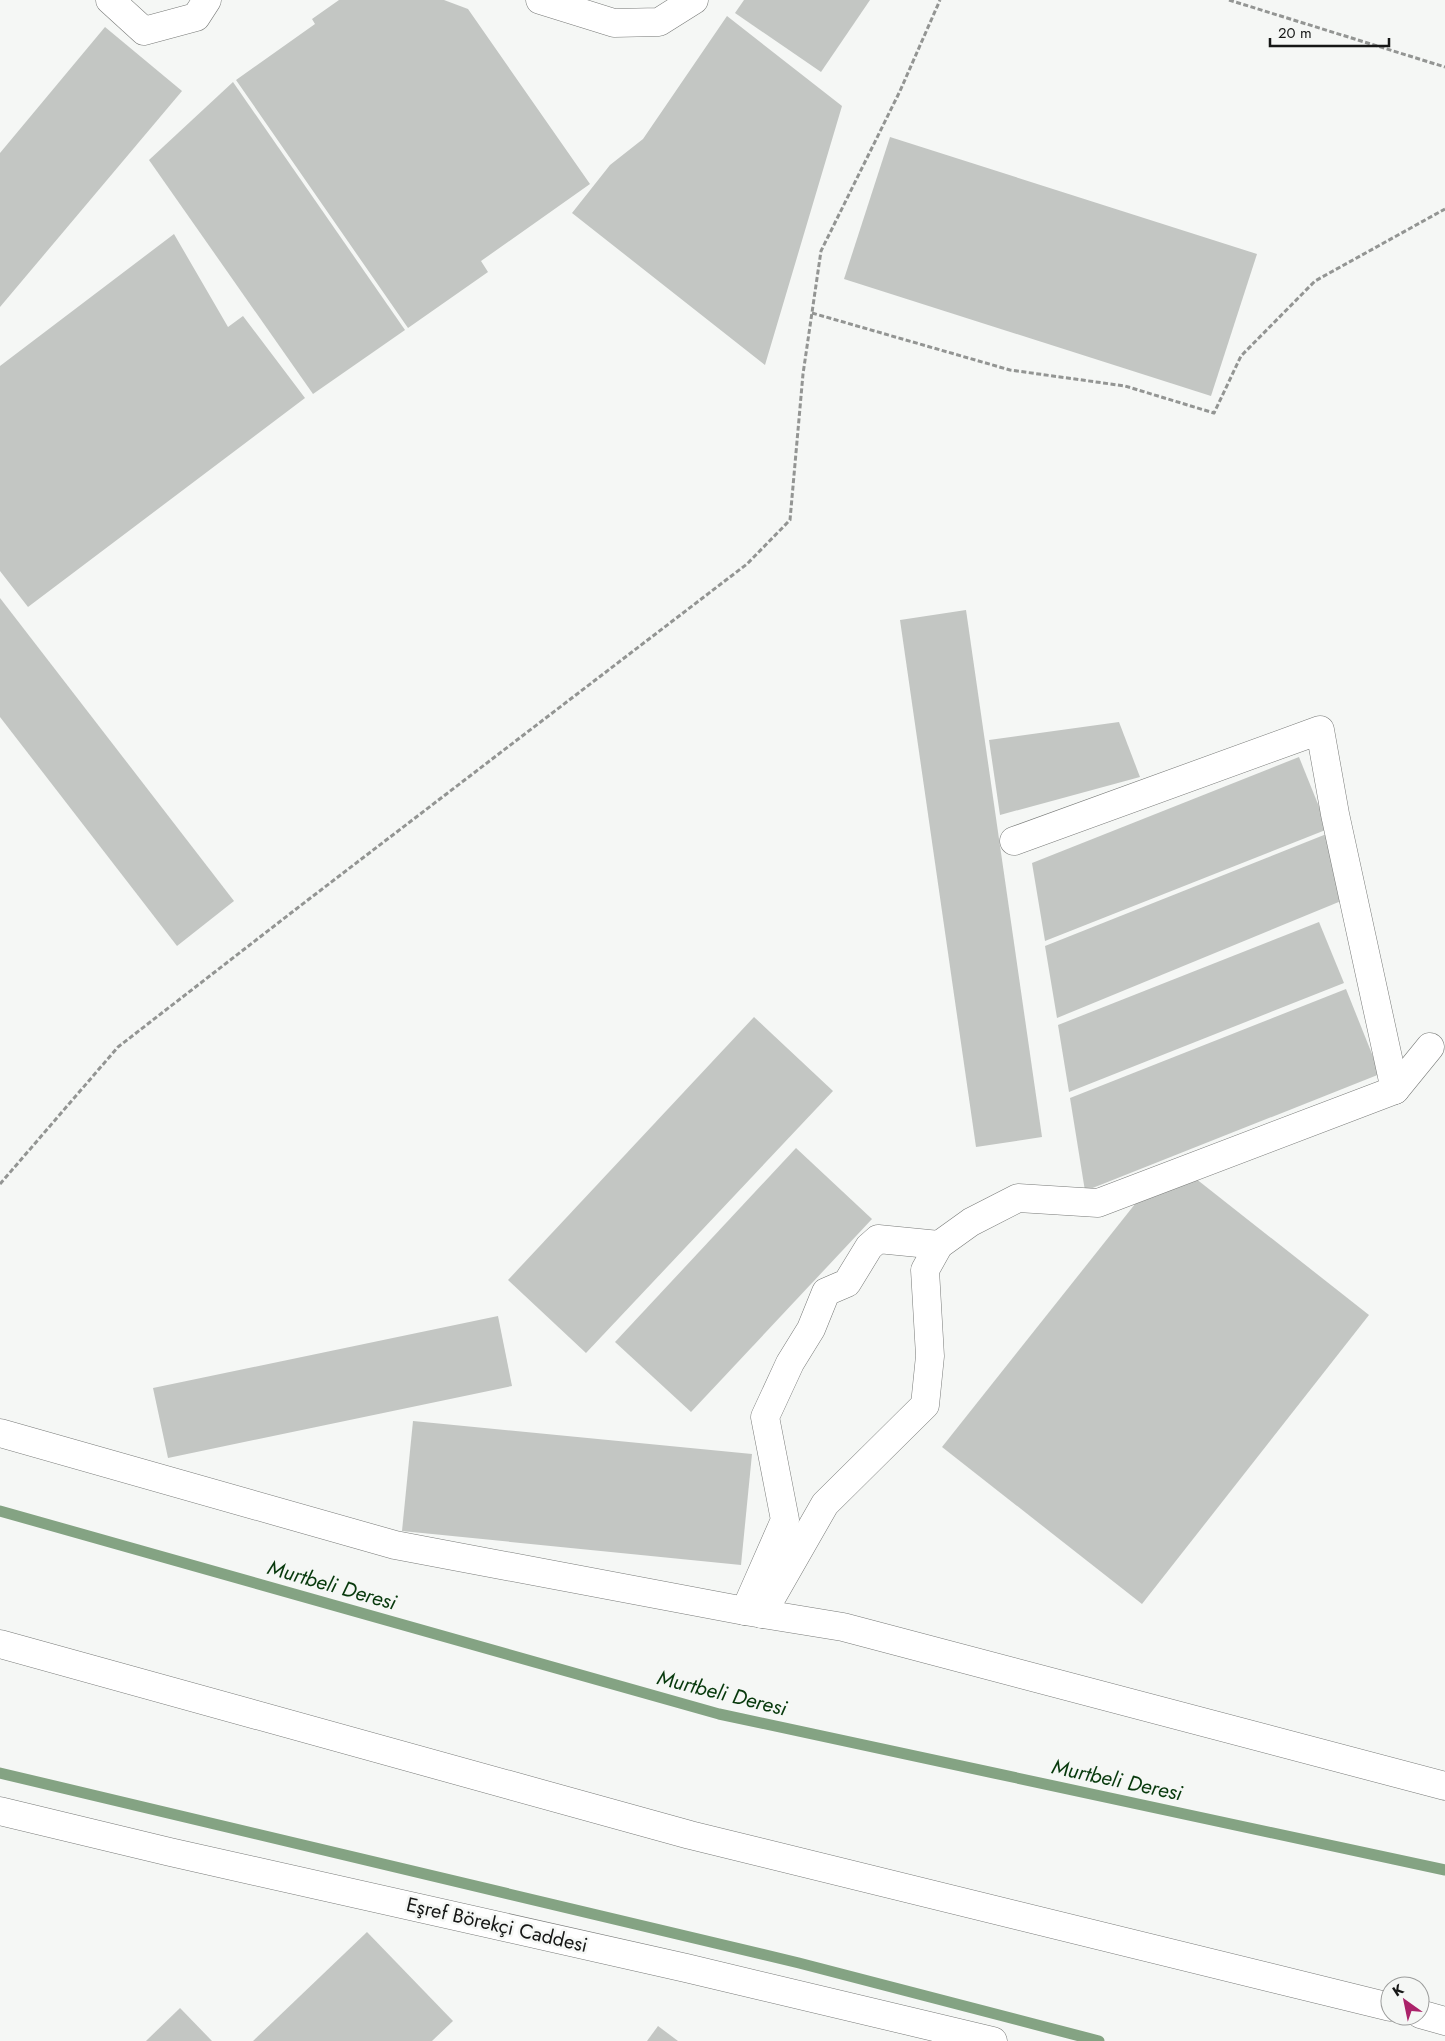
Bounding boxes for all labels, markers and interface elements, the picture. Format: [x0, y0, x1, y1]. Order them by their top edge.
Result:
scale bar [1270, 15, 1389, 47]
text: 20 m [1278, 22, 1312, 44]
water label: Murtbeli Deresi [264, 1552, 401, 1618]
water label: Murtbeli Deresi [654, 1662, 791, 1724]
water label: Murtbeli Deresi [1049, 1752, 1186, 1809]
street label: Eşref Börekçi Caddesi [403, 1890, 591, 1960]
north arrow [1380, 1976, 1430, 2026]
text: K [1388, 1979, 1408, 2001]

